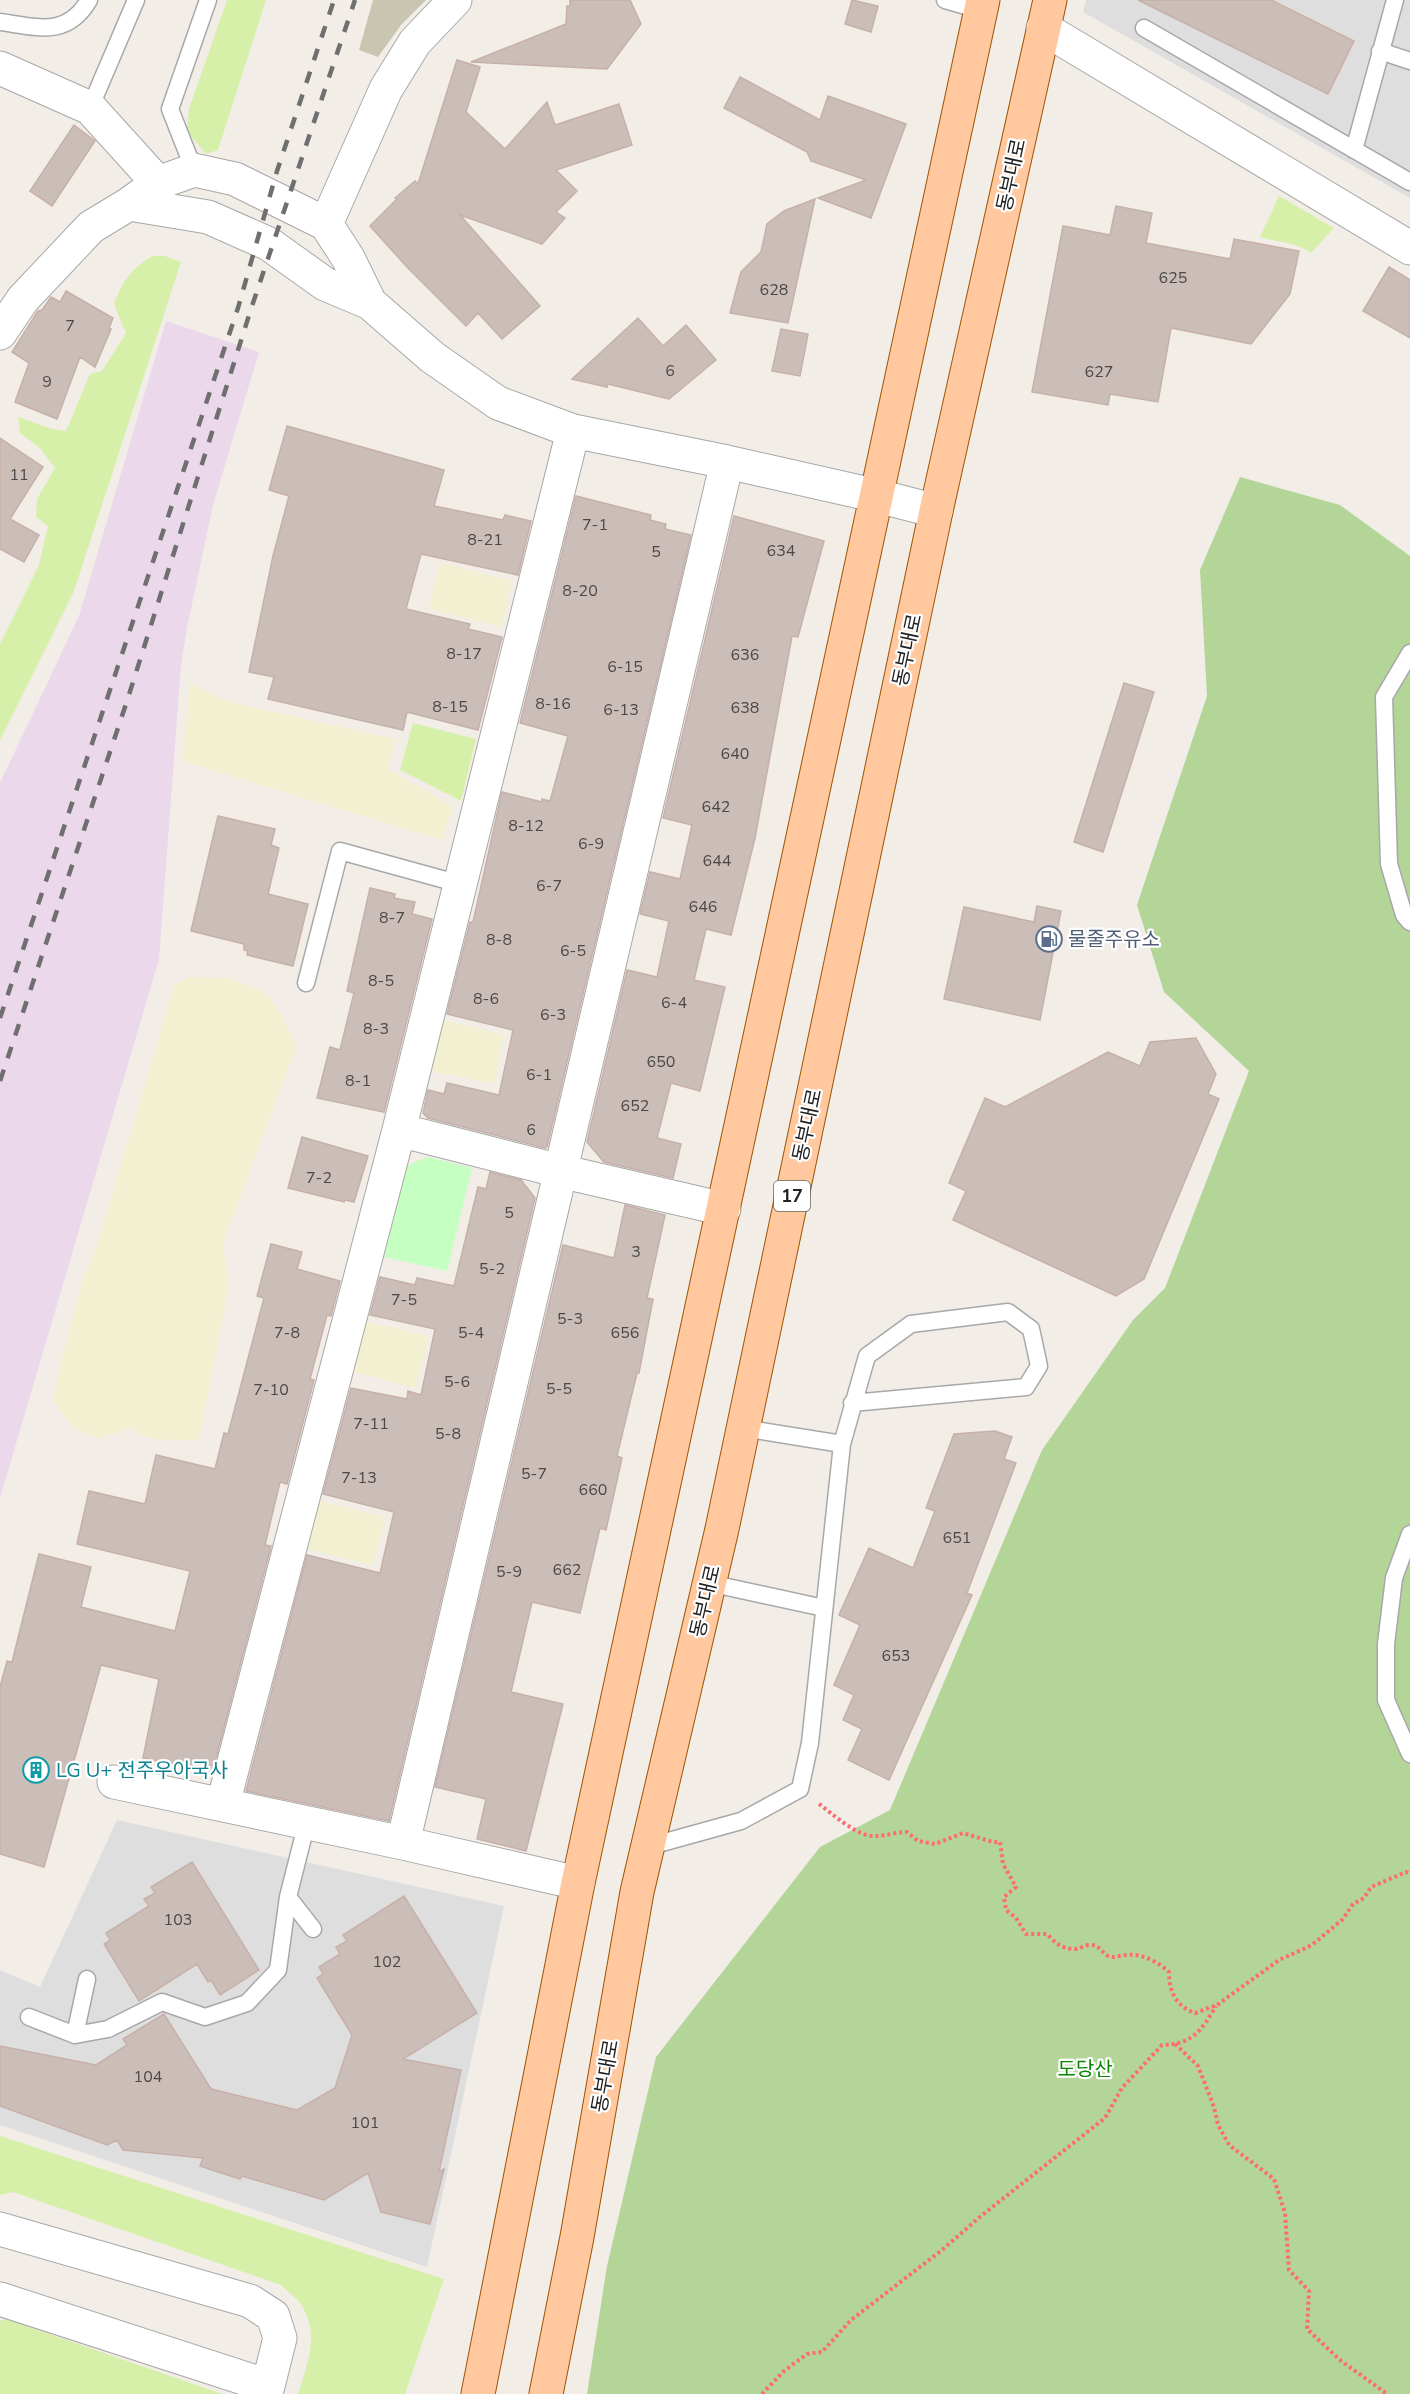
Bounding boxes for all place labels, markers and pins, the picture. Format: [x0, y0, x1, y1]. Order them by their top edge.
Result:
fuel station icon: 물줄주유소 [1034, 924, 1064, 954]
place label: 물줄주유소 [1068, 926, 1160, 953]
building icon: LG U+ 전주우아국사 [21, 1755, 51, 1785]
place label: LG U+ 전주우아국사 [56, 1757, 228, 1784]

